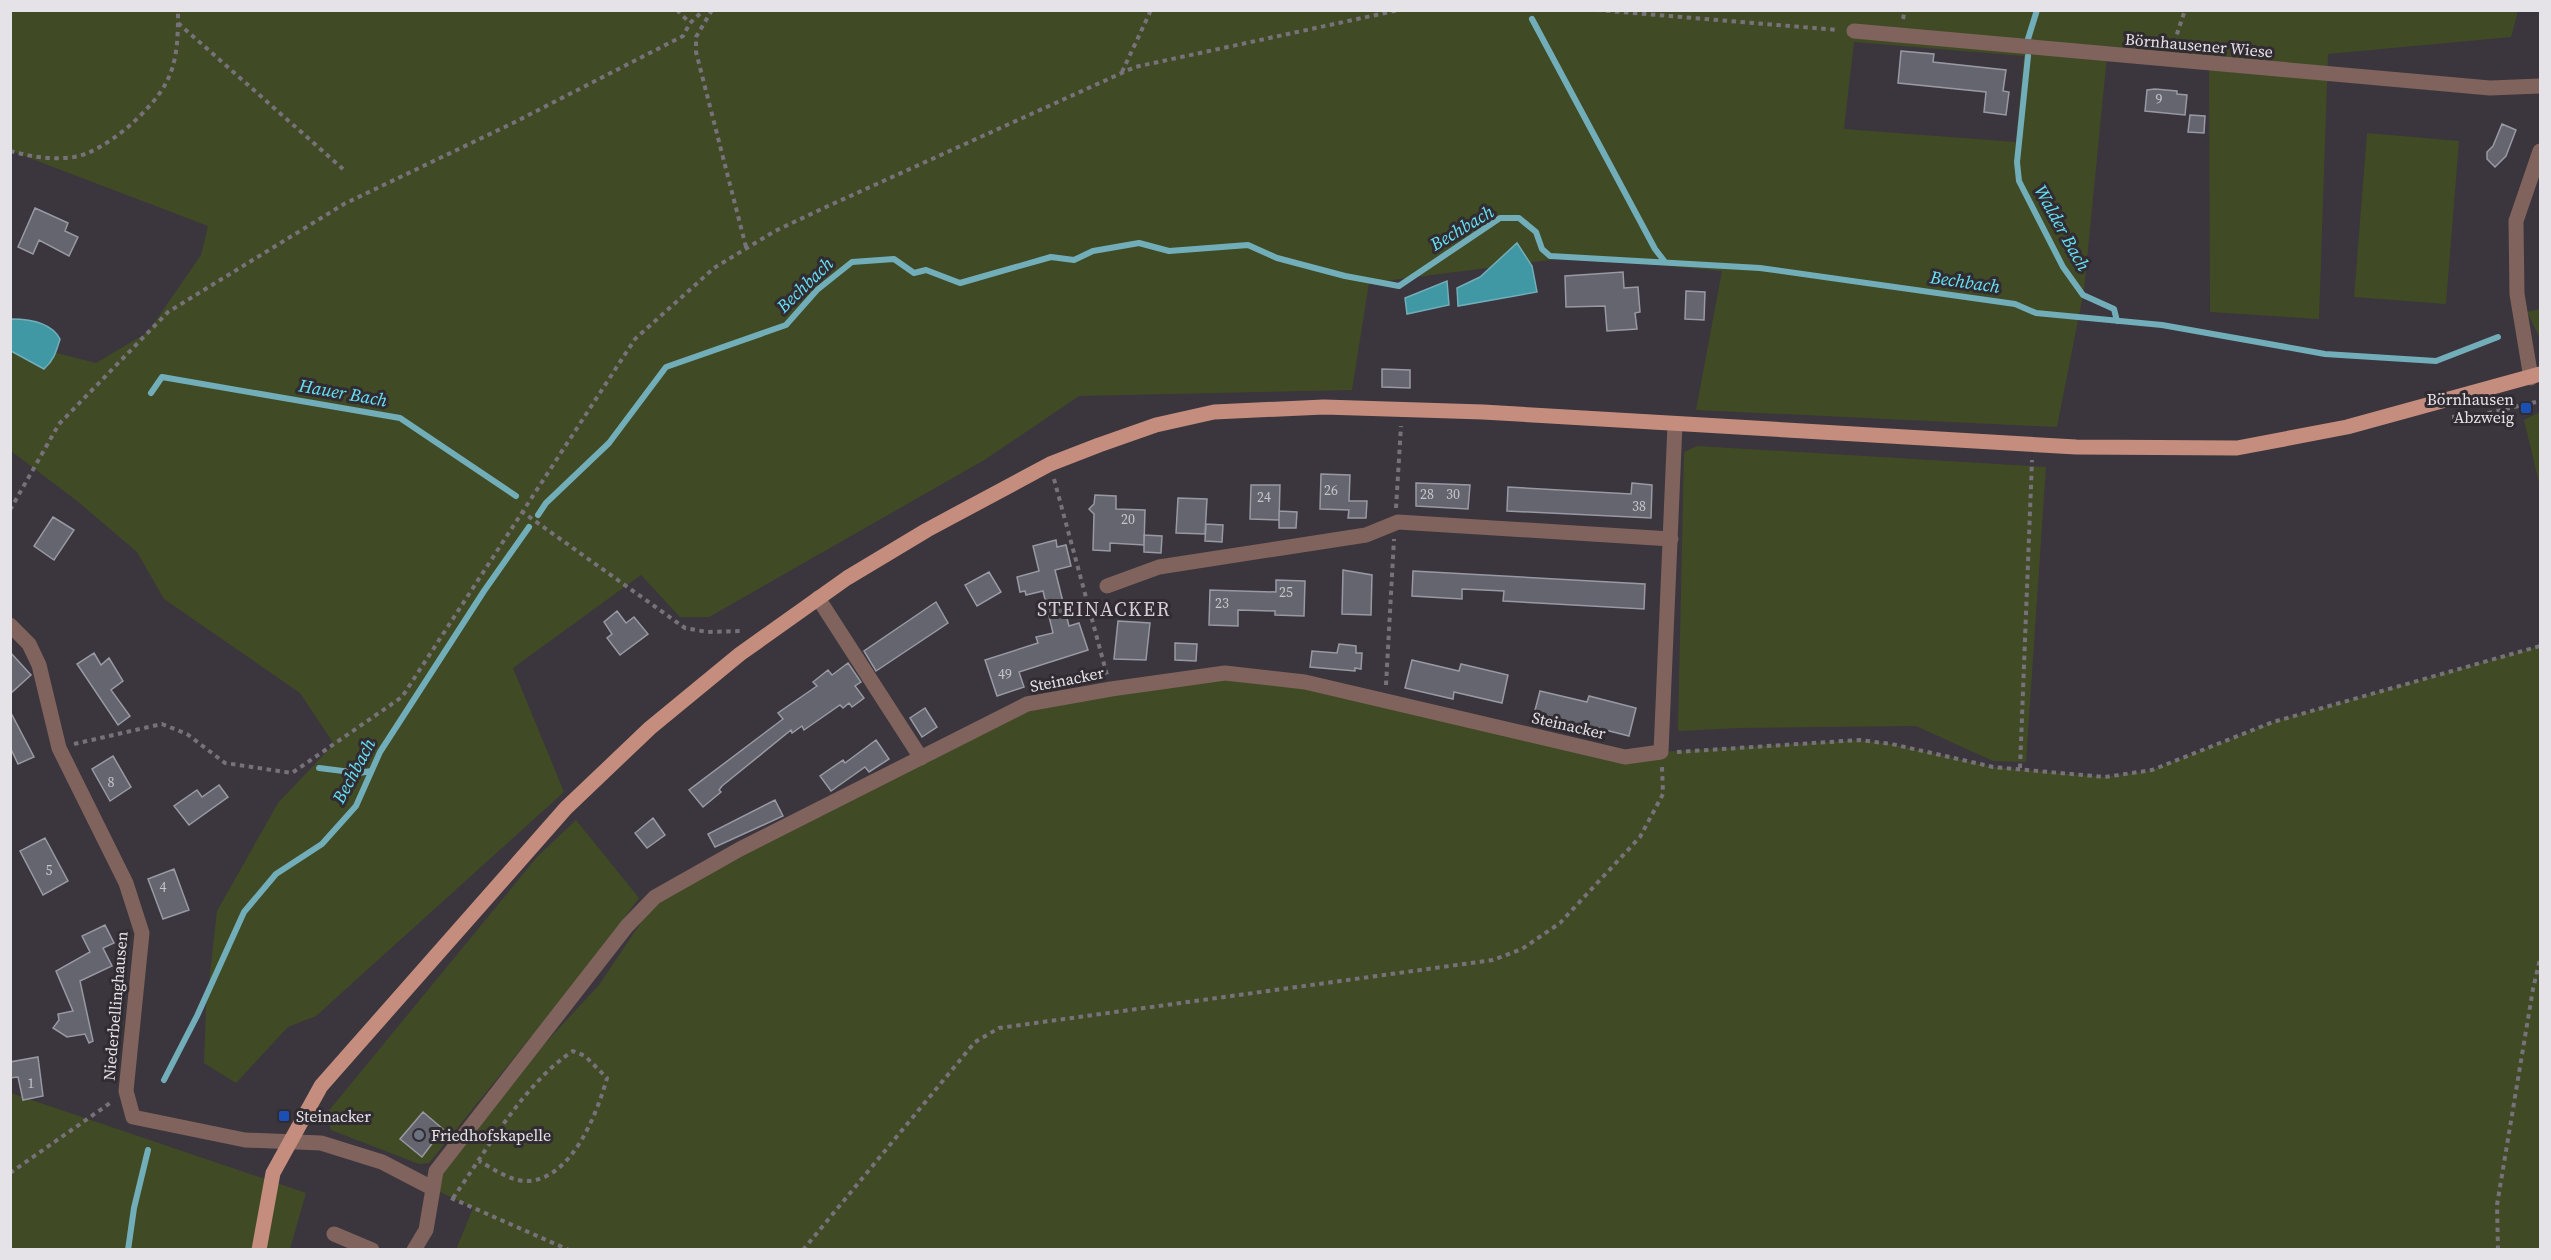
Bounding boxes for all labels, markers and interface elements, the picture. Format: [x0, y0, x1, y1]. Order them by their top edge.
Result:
street label: Börnhausener Wiese [2124, 28, 2274, 62]
house number: 9 [2156, 89, 2163, 109]
water label: Walder Bach [2029, 180, 2096, 275]
water label: Bechbach [1424, 199, 1498, 257]
water label: Bechbach [770, 251, 839, 319]
water label: Bechbach [1928, 264, 2002, 299]
water label: Hauer Bach [296, 372, 389, 413]
place label: Börnhausen Abzweig [2427, 388, 2514, 428]
marker: Börnhausen Abzweig [2519, 401, 2533, 415]
house number: 26 [1324, 480, 1338, 500]
house number: 28 [1420, 484, 1434, 504]
house number: 30 [1446, 484, 1460, 504]
house number: 24 [1257, 487, 1271, 507]
house number: 38 [1632, 496, 1646, 516]
house number: 20 [1121, 509, 1135, 529]
house number: 25 [1279, 582, 1293, 602]
house number: 23 [1215, 593, 1229, 613]
district label: STEINACKER [1037, 595, 1171, 623]
street label: Steinacker [1028, 661, 1106, 697]
house number: 49 [998, 664, 1012, 684]
street label: Steinacker [1530, 706, 1608, 744]
water label: Bechbach [326, 734, 381, 808]
house number: 8 [108, 772, 115, 792]
house number: 5 [46, 860, 53, 880]
house number: 4 [160, 877, 167, 897]
street label: Niederbellinghausen [98, 930, 133, 1082]
house number: 1 [28, 1073, 35, 1093]
place label: Steinacker [296, 1105, 371, 1127]
marker: Steinacker [277, 1109, 291, 1123]
place label: Friedhofskapelle [431, 1124, 551, 1146]
marker: Friedhofskapelle [412, 1128, 426, 1142]

